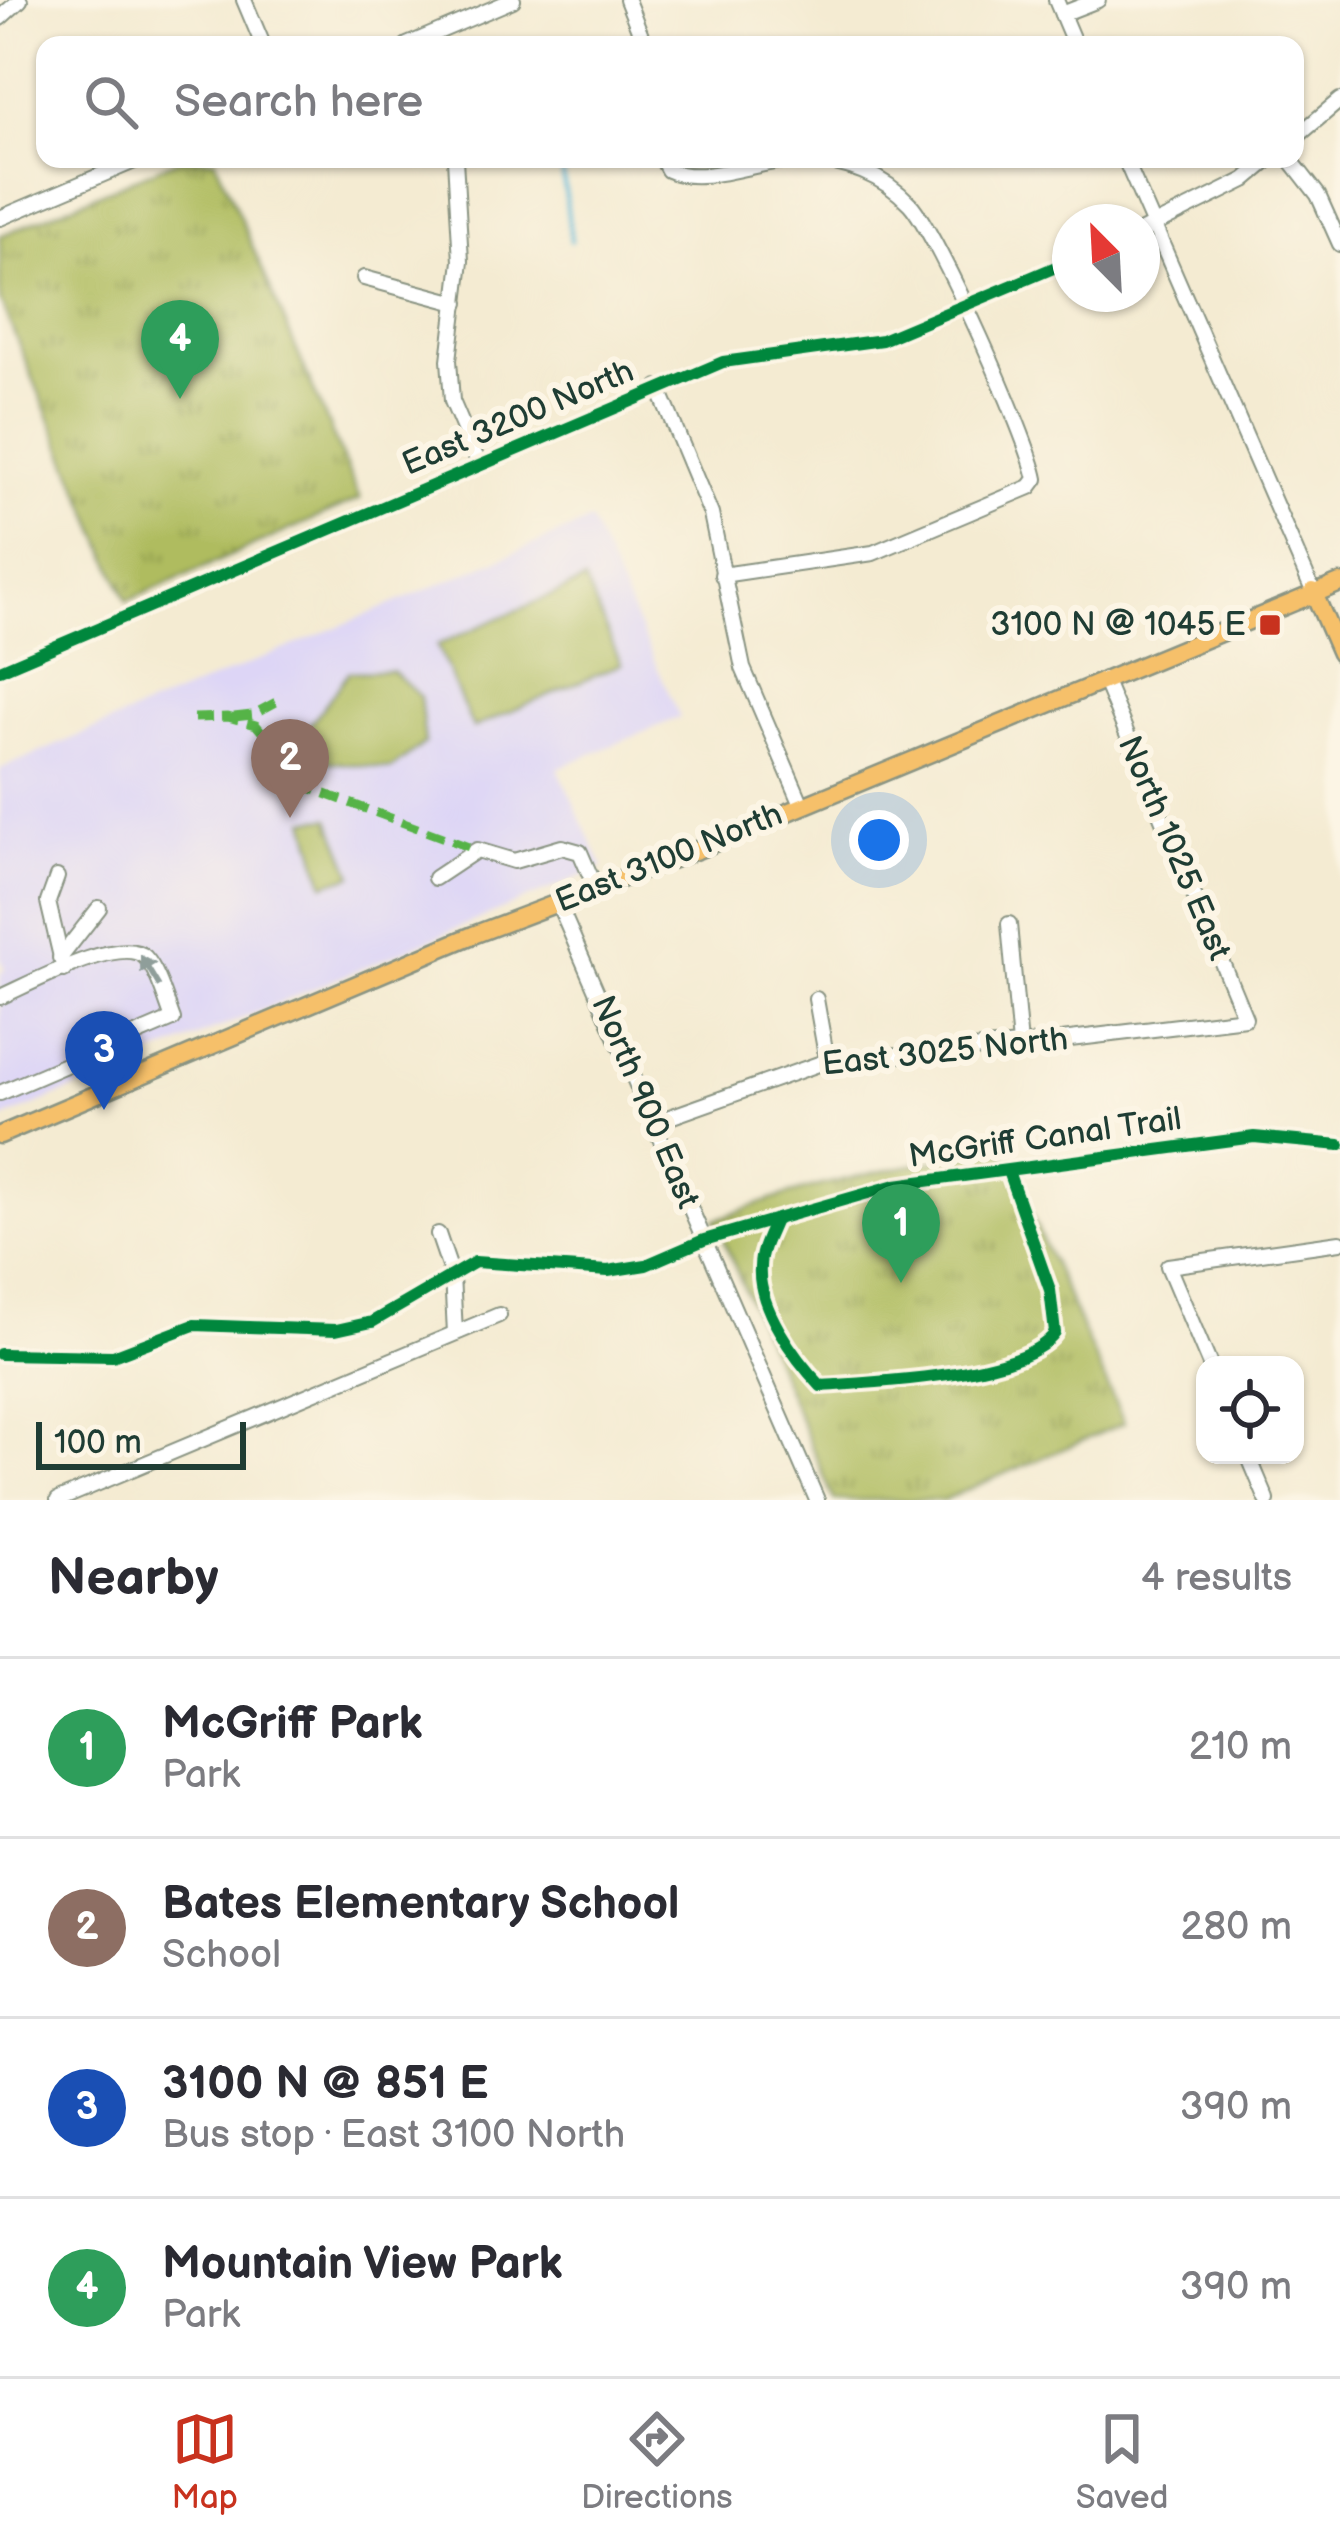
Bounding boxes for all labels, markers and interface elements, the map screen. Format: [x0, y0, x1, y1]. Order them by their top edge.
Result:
search box [36, 36, 1304, 168]
icon: search [78, 69, 144, 135]
text: Search here [174, 75, 423, 130]
north arrow [1052, 204, 1160, 312]
pin: 4 [141, 300, 219, 399]
street label: East 3200 North [396, 351, 640, 485]
place label: 3100 N @ 1045 E [990, 605, 1246, 645]
marker: 3100 N @ 1045 E [1257, 612, 1283, 638]
pin: 2 [251, 719, 329, 818]
street label: North 1025 East [1109, 730, 1239, 966]
street label: East 3100 North [550, 794, 788, 922]
your location [849, 810, 909, 870]
one-way arrow [139, 954, 161, 987]
street label: North 900 East [582, 990, 708, 1214]
pin: 3 [65, 1011, 143, 1110]
street label: East 3025 North [820, 1019, 1070, 1085]
street label: McGriff Canal Trail [906, 1099, 1184, 1177]
pin: 1 [862, 1184, 940, 1283]
map controls [1196, 1356, 1304, 1464]
button: locate [1196, 1356, 1304, 1464]
scale bar [36, 1416, 246, 1469]
text: 100 m [54, 1423, 142, 1463]
text: Nearby [48, 1548, 219, 1609]
text: 4 results [1141, 1555, 1292, 1602]
text: McGriff Park [162, 1697, 422, 1752]
text: 1 [79, 1724, 95, 1771]
text: 210 m [1189, 1724, 1292, 1771]
text: Park [162, 1752, 240, 1799]
text: Bates Elementary School [162, 1877, 679, 1932]
text: 2 [75, 1904, 99, 1951]
text: 280 m [1181, 1904, 1292, 1951]
text: School [162, 1932, 281, 1979]
text: 3100 N @ 851 E [162, 2057, 488, 2112]
text: 3 [76, 2084, 98, 2131]
text: 390 m [1180, 2084, 1292, 2131]
text: Bus stop · East 3100 North [162, 2112, 625, 2159]
text: Mountain View Park [162, 2237, 562, 2292]
text: 4 [76, 2264, 98, 2311]
text: 390 m [1180, 2264, 1292, 2311]
text: Park [162, 2292, 240, 2339]
tab: Map [172, 2406, 238, 2518]
tab: Directions [581, 2406, 733, 2518]
tab: Saved [1076, 2406, 1168, 2518]

